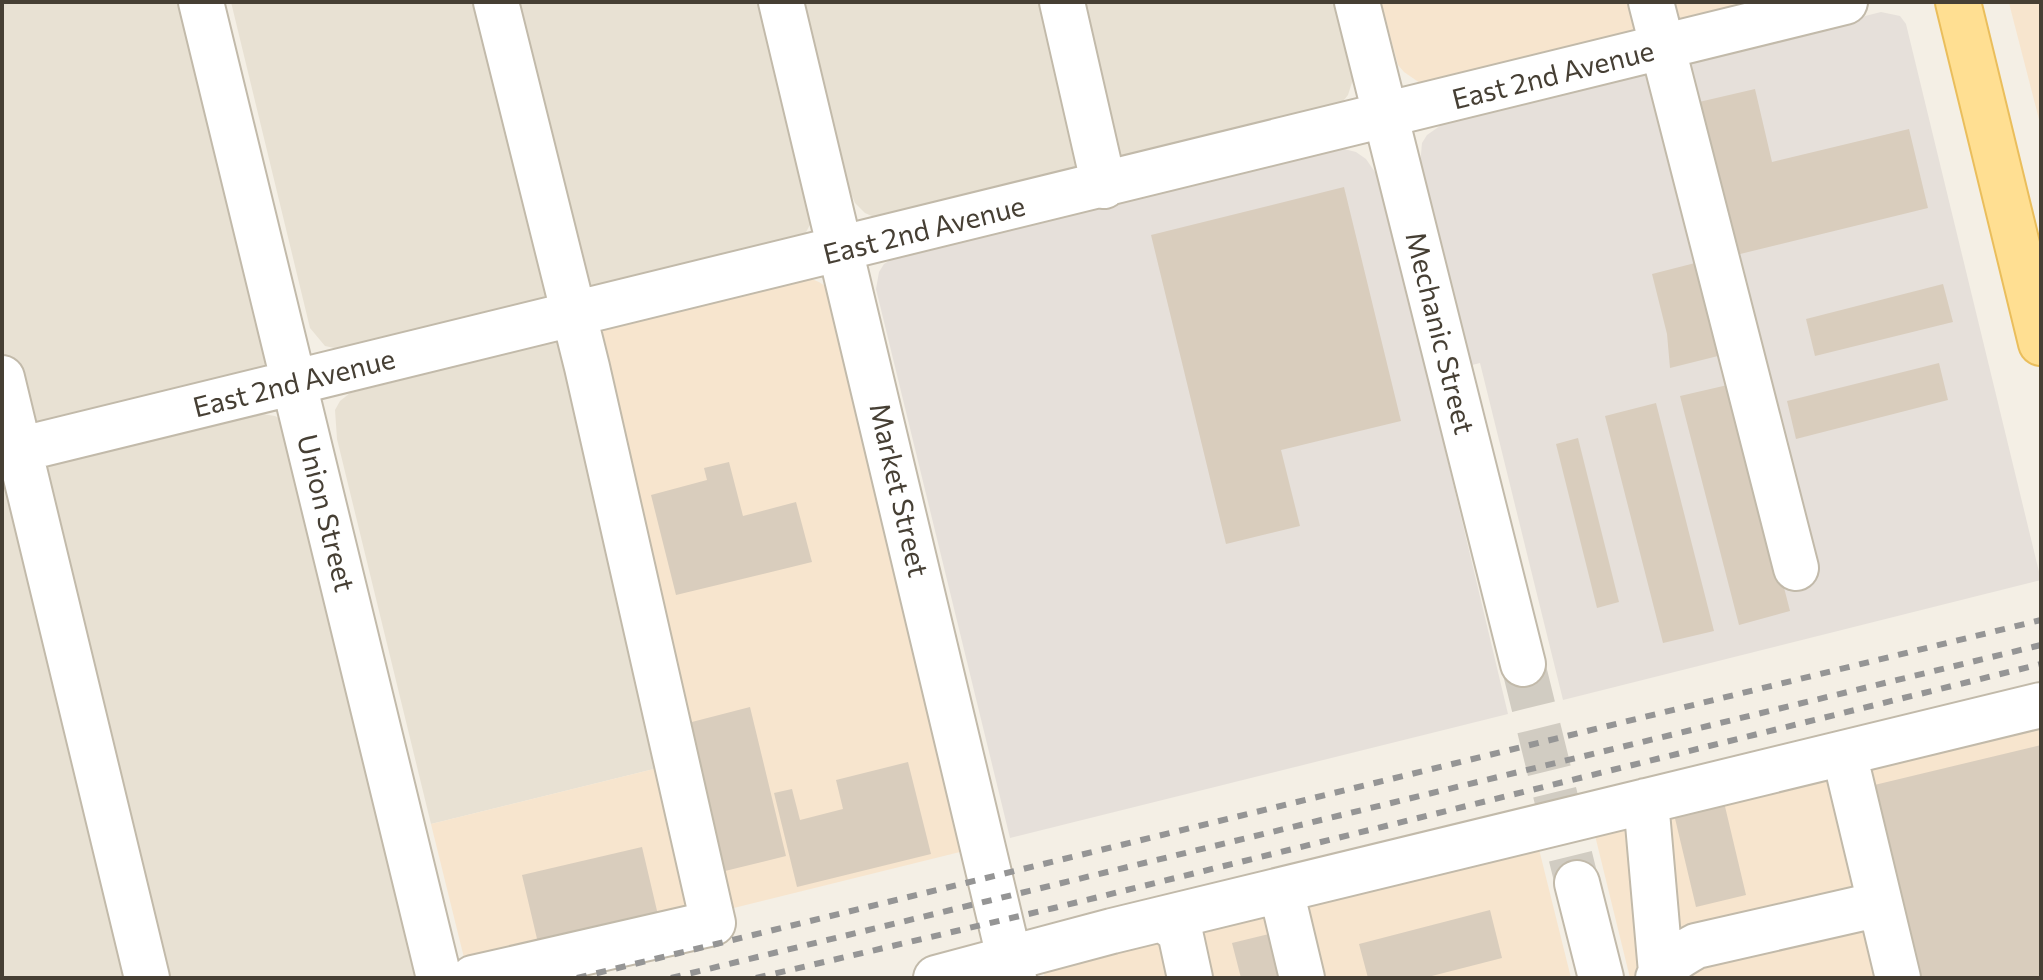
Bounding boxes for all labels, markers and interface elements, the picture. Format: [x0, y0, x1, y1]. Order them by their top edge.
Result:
street label: East 2nd Avenue [1448, 32, 1657, 116]
street label: East 2nd Avenue [819, 187, 1028, 271]
street label: Mechanic Street [1399, 228, 1483, 438]
street label: East 2nd Avenue [189, 340, 398, 424]
street label: Market Street [863, 399, 936, 580]
street label: Union Street [291, 431, 363, 595]

